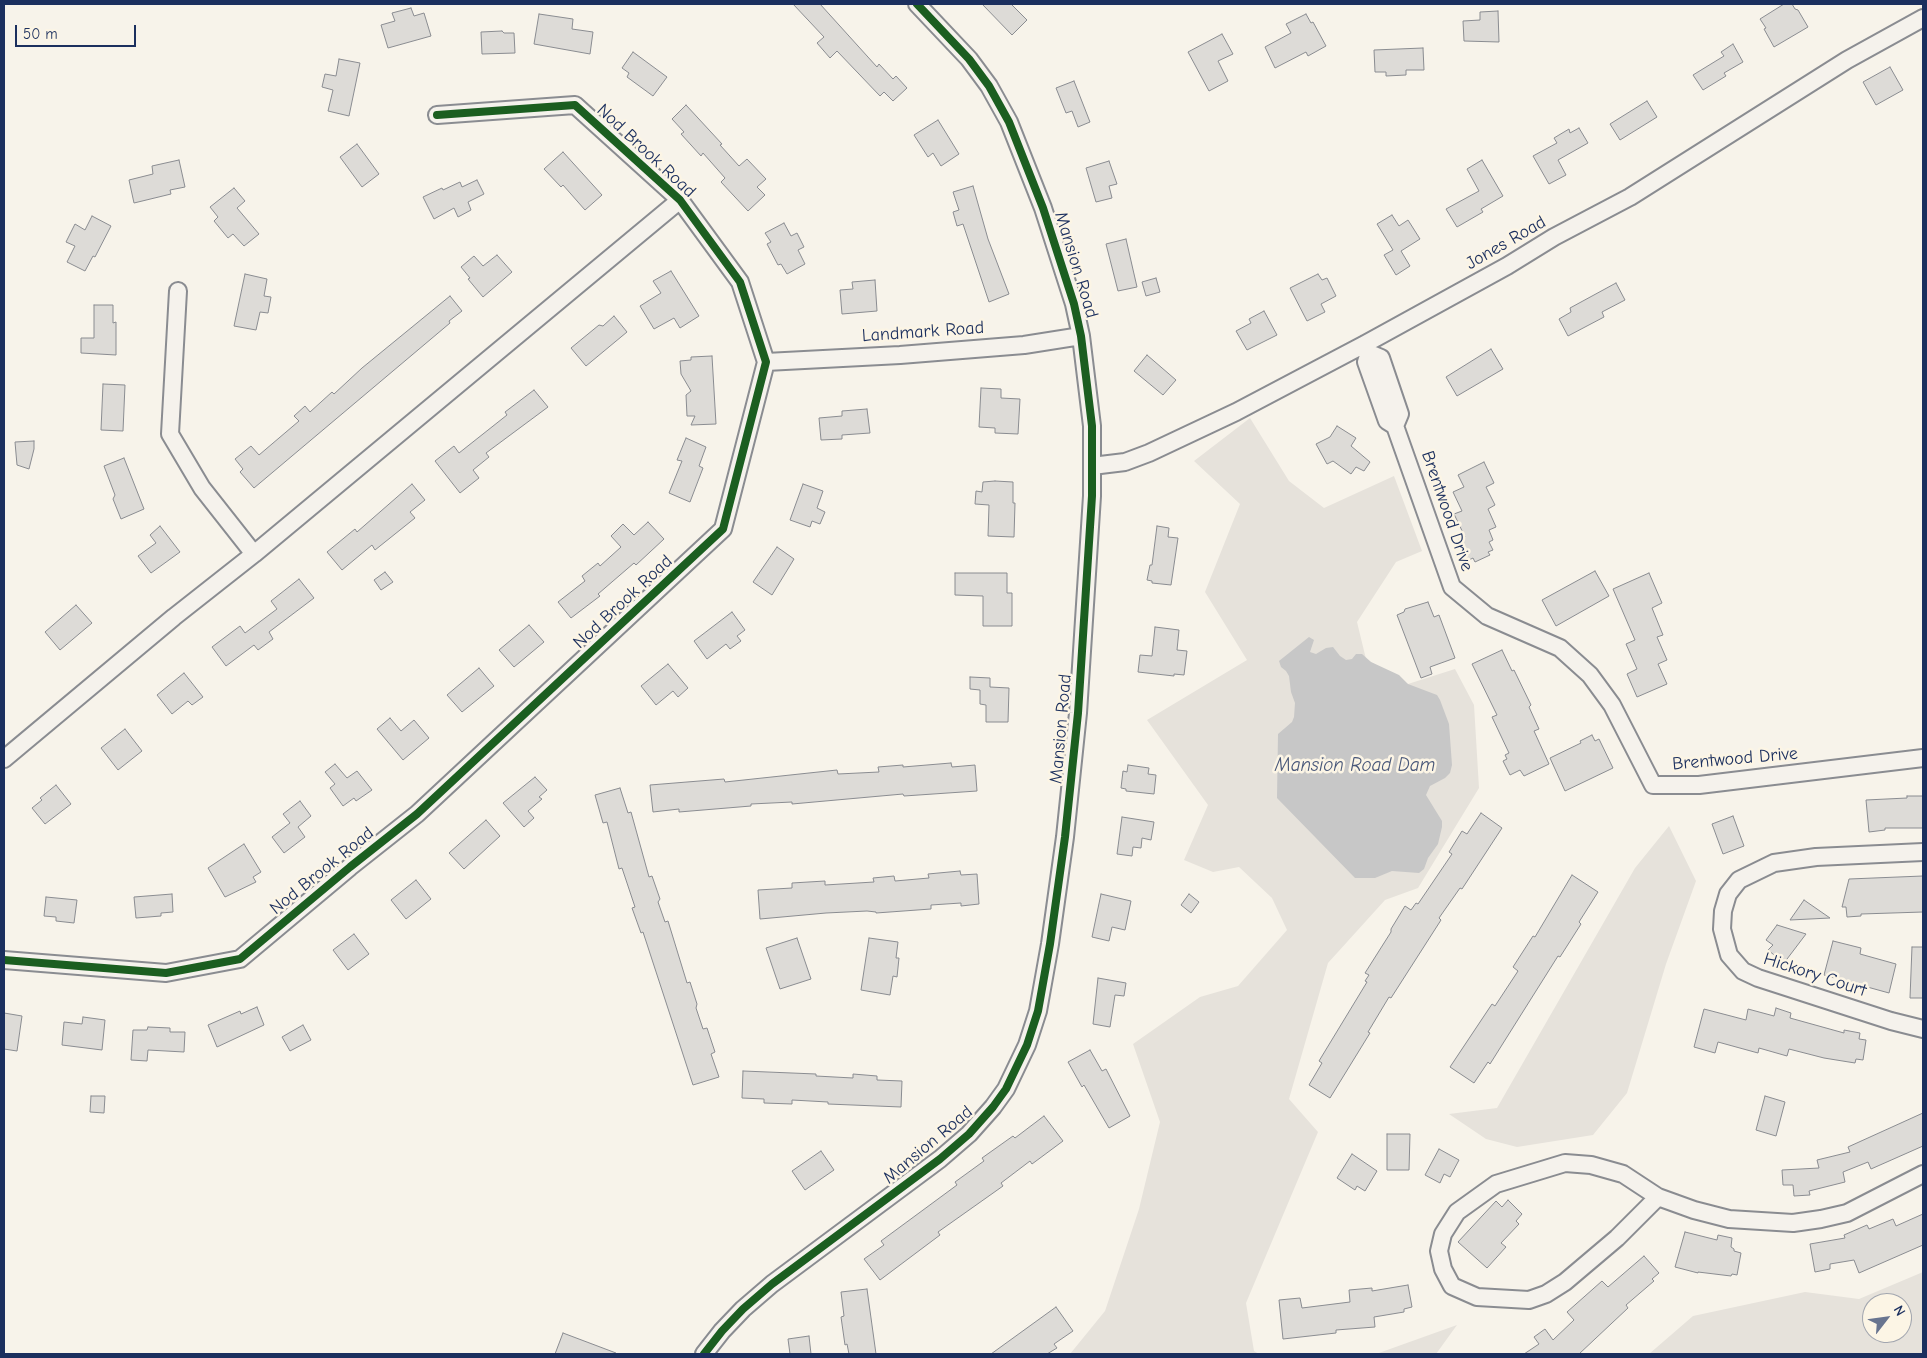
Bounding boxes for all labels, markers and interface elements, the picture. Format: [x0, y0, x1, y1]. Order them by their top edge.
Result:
scale bar [18, 15, 139, 47]
text: 50 m [23, 25, 58, 43]
street label: Nod Brook Road [592, 100, 700, 202]
street label: Mansion Road [1050, 209, 1102, 321]
street label: Jones Road [1462, 211, 1550, 275]
street label: Landmark Road [861, 317, 985, 347]
street label: Brentwood Drive [1416, 448, 1478, 574]
street label: Nod Brook Road [569, 551, 677, 653]
street label: Mansion Road [1045, 673, 1077, 785]
street label: Brentwood Drive [1671, 743, 1799, 775]
water label: Mansion Road Dam [1275, 755, 1435, 777]
street label: Nod Brook Road [266, 822, 378, 920]
street label: Hickory Court [1761, 948, 1869, 1002]
street label: Mansion Road [879, 1101, 977, 1189]
north arrow [1862, 1293, 1912, 1343]
text: N [1890, 1303, 1909, 1319]

